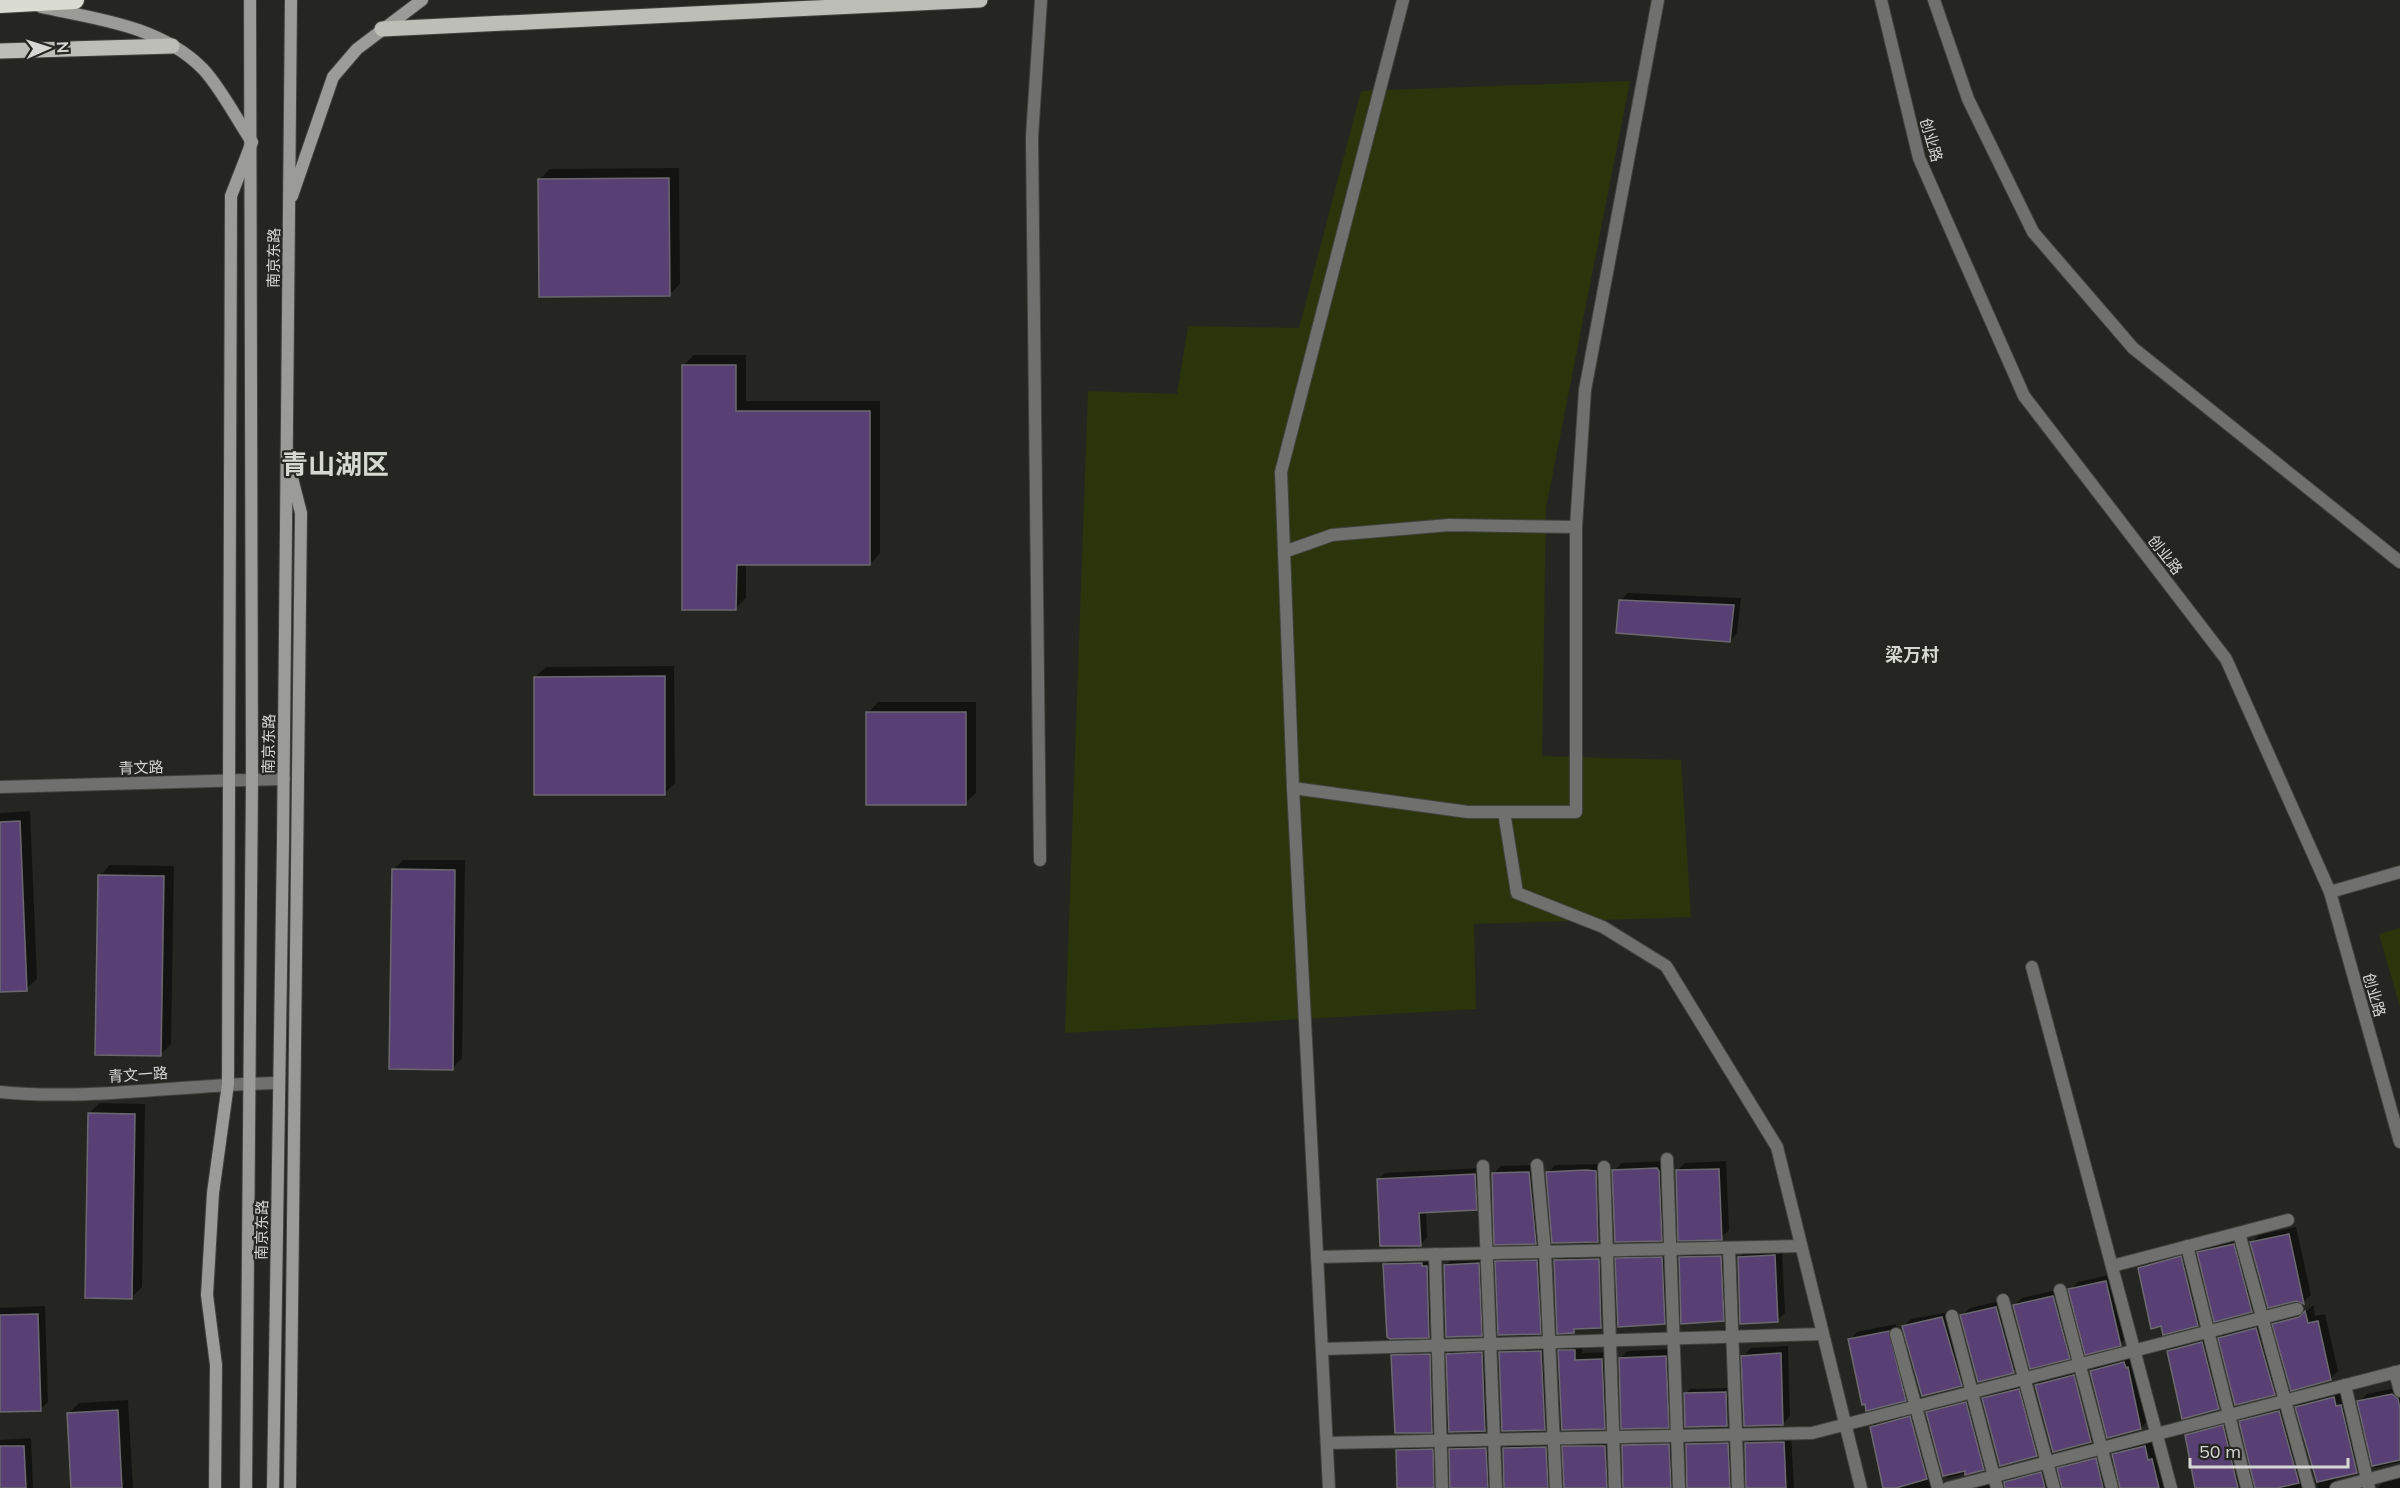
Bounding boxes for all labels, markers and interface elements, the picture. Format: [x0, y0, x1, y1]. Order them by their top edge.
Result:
north arrow [18, 18, 78, 78]
text: N [53, 41, 73, 54]
street label: 创业路 [1916, 116, 1947, 164]
street label: 南京东路 [263, 228, 284, 288]
district label: 青山湖区 [281, 447, 389, 481]
street label: 创业路 [2144, 531, 2187, 578]
district label: 梁万村 [1885, 643, 1939, 666]
street label: 南京东路 [258, 714, 279, 774]
street label: 青文路 [118, 757, 164, 778]
street label: 创业路 [2359, 971, 2390, 1019]
street label: 青文一路 [107, 1063, 169, 1086]
street label: 南京东路 [251, 1200, 272, 1260]
scale bar [2190, 1431, 2348, 1469]
text: 50 m [2199, 1440, 2241, 1463]

